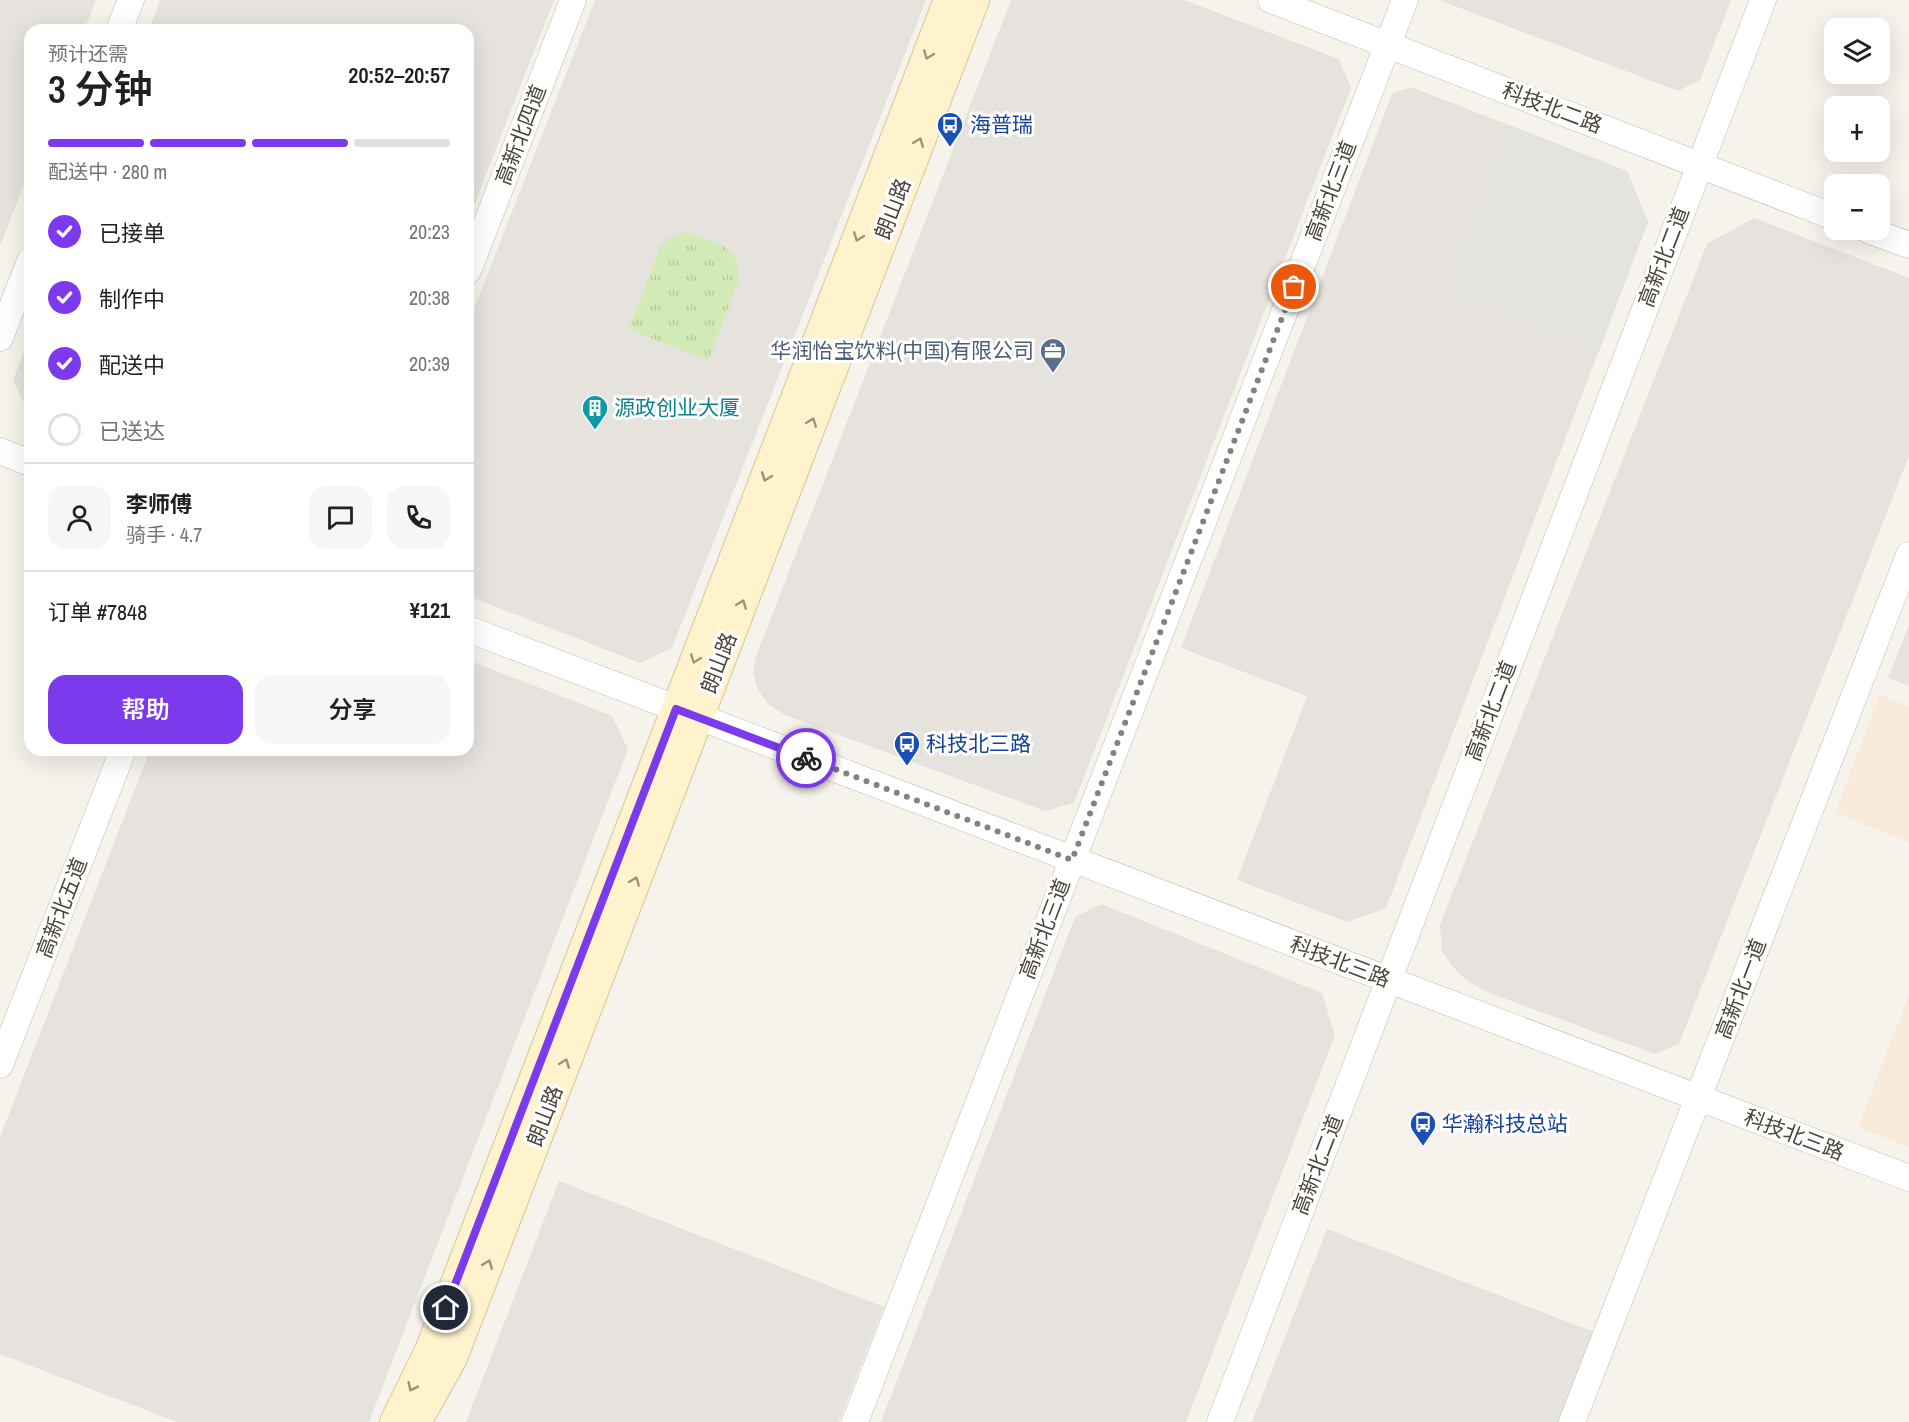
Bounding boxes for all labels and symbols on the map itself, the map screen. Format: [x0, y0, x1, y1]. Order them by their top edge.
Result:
one-way arrow [923, 48, 935, 59]
street label: 科技北二路 [1498, 75, 1606, 140]
street label: 高新北四道 [488, 81, 553, 189]
bus stop icon: 海普瑞 [935, 110, 965, 148]
place label: 海普瑞 [970, 110, 1033, 139]
one-way arrow [912, 137, 925, 147]
street label: 高新北三道 [1298, 137, 1363, 245]
street label: 朗山路 [868, 174, 917, 243]
street label: 高新北二道 [1631, 203, 1696, 311]
one-way arrow [853, 230, 865, 241]
pin [1268, 261, 1319, 312]
place label: 华润怡宝饮料(中国)有限公司 [771, 336, 1034, 365]
office icon: 华润怡宝饮料(中国)有限公司 [1038, 336, 1068, 374]
building icon: 源政创业大厦 [580, 393, 610, 431]
place label: 源政创业大厦 [614, 393, 740, 422]
one-way arrow [804, 417, 817, 427]
one-way arrow [760, 472, 773, 482]
one-way arrow [734, 599, 747, 609]
street label: 朗山路 [694, 628, 743, 697]
one-way arrow [690, 654, 703, 664]
street label: 高新北二道 [1458, 657, 1523, 765]
courier [776, 728, 836, 788]
bus stop icon: 科技北三路 [892, 729, 922, 767]
place label: 科技北三路 [926, 729, 1031, 758]
street label: 高新北五道 [29, 854, 94, 962]
street label: 高新北三道 [1012, 875, 1077, 983]
one-way arrow [628, 876, 640, 887]
street label: 科技北三路 [1286, 929, 1394, 994]
street label: 高新北一道 [1708, 935, 1773, 1043]
one-way arrow [558, 1058, 570, 1069]
street label: 朗山路 [520, 1081, 569, 1150]
street label: 科技北三路 [1740, 1102, 1848, 1167]
bus stop icon: 华瀚科技总站 [1408, 1109, 1438, 1147]
place label: 华瀚科技总站 [1442, 1109, 1568, 1138]
street label: 高新北二道 [1285, 1111, 1350, 1219]
one-way arrow [480, 1260, 493, 1270]
pin [420, 1282, 471, 1333]
one-way arrow [408, 1380, 420, 1391]

